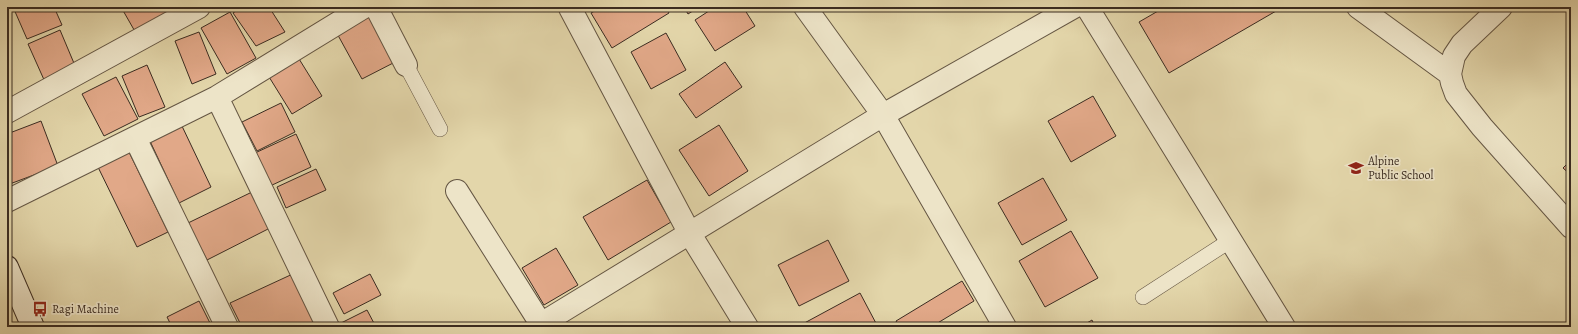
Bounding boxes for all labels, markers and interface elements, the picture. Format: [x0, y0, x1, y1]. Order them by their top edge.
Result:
place label: Alpine Public School [1367, 153, 1434, 183]
school or university icon: Alpine Public School [1347, 159, 1365, 177]
bus stop icon: Ragi Machine [31, 300, 49, 318]
place label: Ragi Machine [52, 301, 119, 317]

